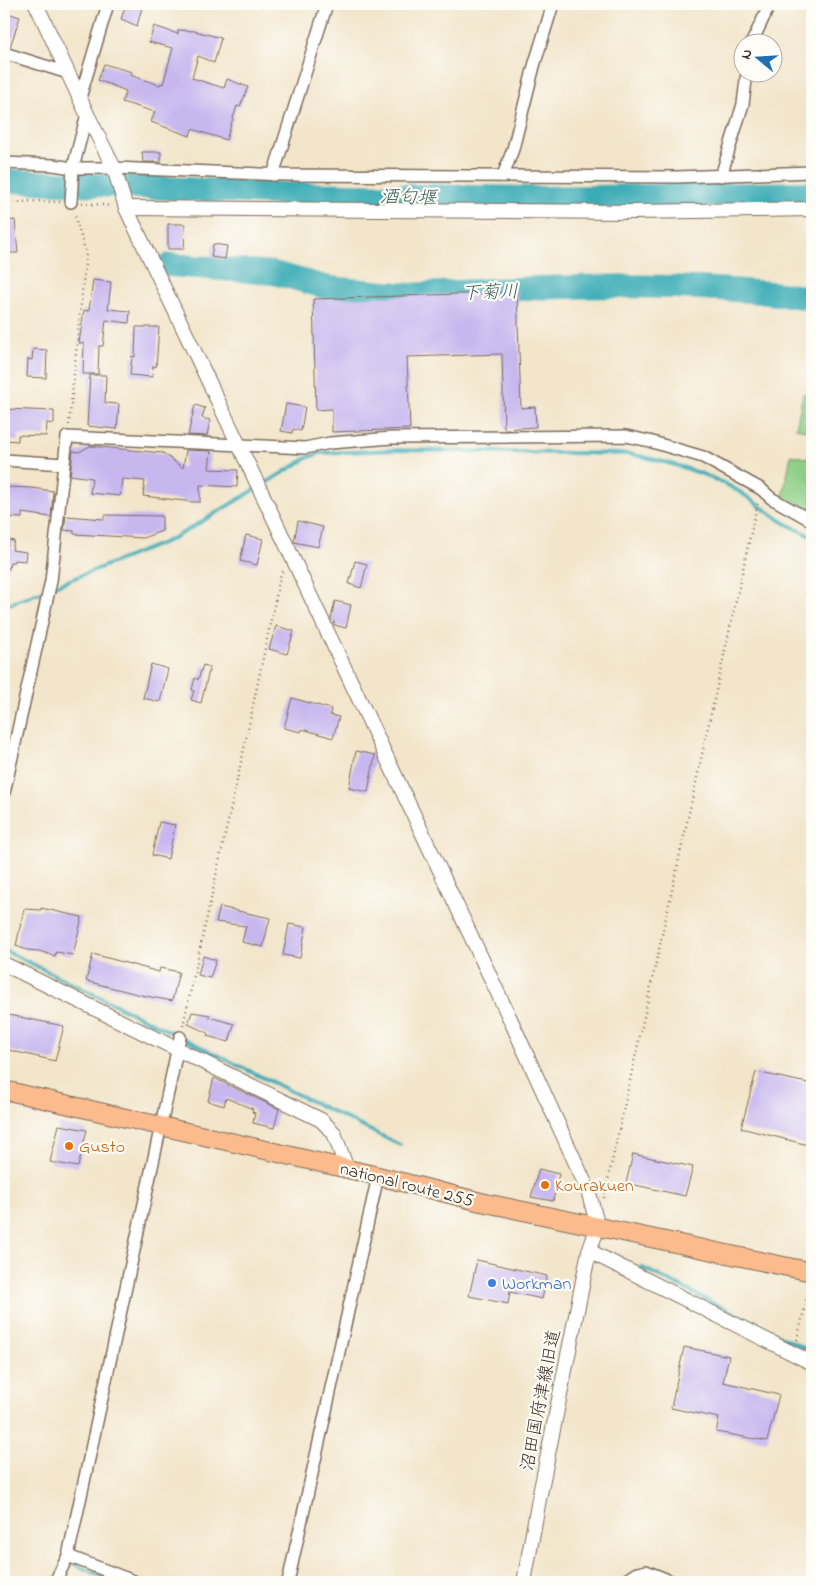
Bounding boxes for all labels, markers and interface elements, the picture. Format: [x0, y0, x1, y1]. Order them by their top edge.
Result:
north arrow [734, 32, 784, 82]
text: N [736, 47, 759, 62]
water label: 酒匂堰 [379, 185, 439, 213]
water label: 下菊川 [461, 279, 519, 308]
place label: Gusto [79, 1135, 125, 1161]
marker: Gusto [63, 1140, 75, 1152]
street label: national route 255 [337, 1157, 476, 1215]
place label: Kourakuen [555, 1174, 634, 1200]
marker: Kourakuen [539, 1179, 551, 1191]
place label: Workman [502, 1272, 571, 1298]
marker: Workman [486, 1277, 498, 1289]
street label: 沼田国府津線旧道 [515, 1327, 568, 1474]

